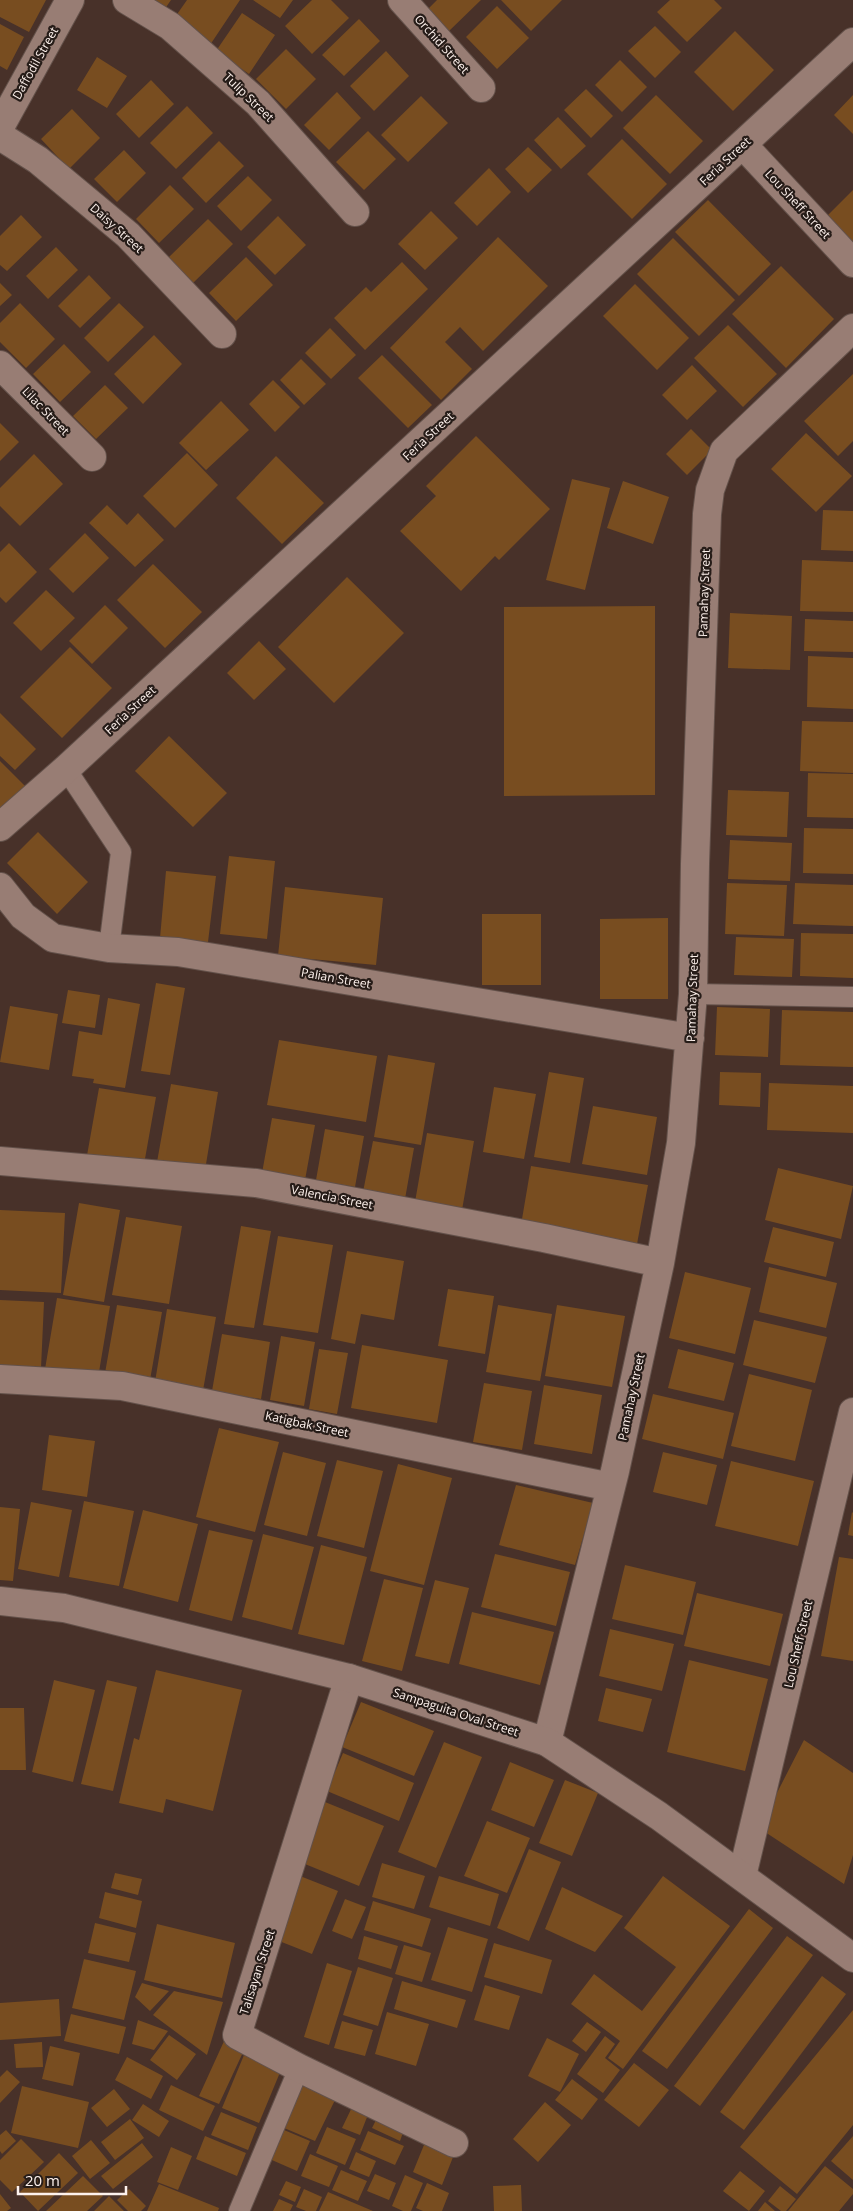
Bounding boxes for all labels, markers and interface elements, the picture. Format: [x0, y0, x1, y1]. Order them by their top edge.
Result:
street label: Orchid Street [411, 11, 473, 77]
street label: Daffodil Street [8, 24, 62, 102]
street label: Tulip Street [220, 69, 278, 125]
street label: Feria Street [696, 133, 754, 189]
street label: Lou Sheff Street [761, 166, 835, 242]
street label: Daisy Street [86, 199, 148, 257]
street label: Lilac Street [19, 383, 73, 439]
street label: Feria Street [399, 408, 457, 464]
street label: Pamahay Street [694, 549, 714, 637]
street label: Feria Street [101, 682, 159, 738]
street label: Pamahay Street [682, 954, 702, 1042]
street label: Palian Street [300, 963, 372, 993]
street label: Valencia Street [290, 1181, 374, 1213]
street label: Pamahay Street [614, 1352, 648, 1442]
street label: Katigbak Street [264, 1407, 350, 1441]
street label: Lou Sheff Street [780, 1599, 816, 1689]
street label: Sampaguita Oval Street [391, 1684, 521, 1740]
street label: Talisayan Street [235, 1927, 279, 2017]
scale bar [18, 2164, 125, 2196]
text: 20 m [25, 2170, 60, 2190]

